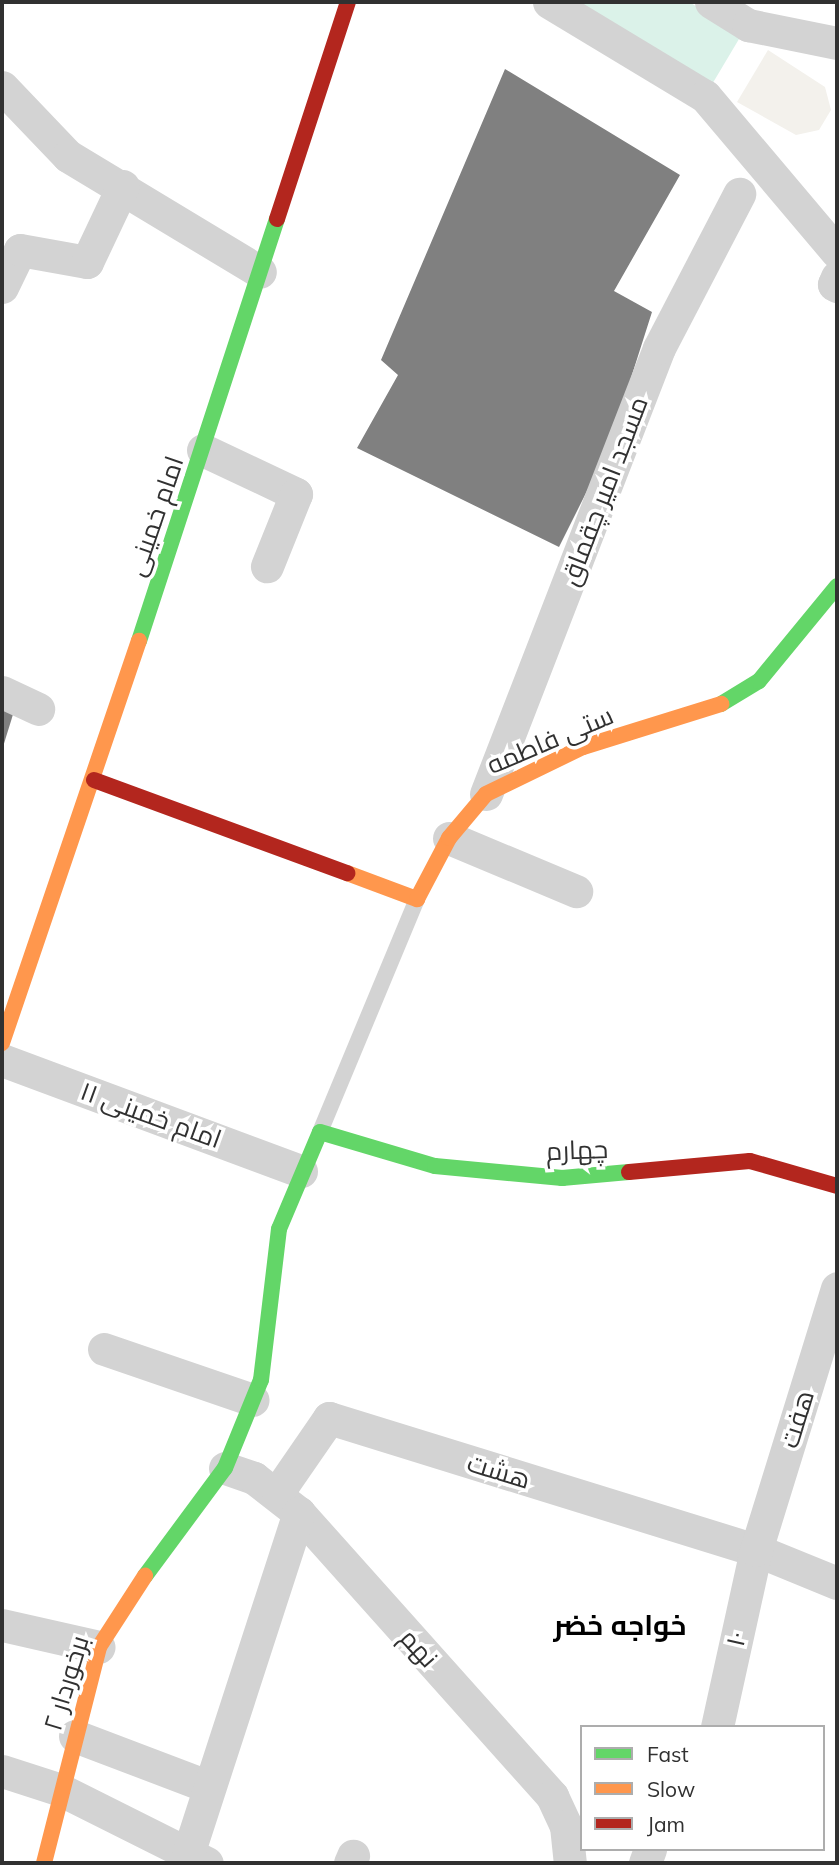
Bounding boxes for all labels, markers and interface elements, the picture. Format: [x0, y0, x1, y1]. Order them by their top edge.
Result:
street label: مسجد امیر چقماق [554, 392, 654, 590]
street label: امام خمینی [120, 452, 190, 580]
street label: ستی فاطمه [482, 699, 618, 781]
street label: امام خمینی ۱۱ [76, 1075, 226, 1155]
street label: چهارم [545, 1133, 609, 1167]
street label: هفت [774, 1386, 820, 1452]
street label: هشت [464, 1447, 534, 1495]
district label: خواجه خضر [553, 1608, 687, 1642]
street label: نهم [394, 1622, 444, 1674]
street label: ۱۰ [719, 1628, 753, 1650]
street label: برخوردار ۲ [37, 1632, 95, 1734]
legend [580, 1725, 825, 1851]
text: Fast [647, 1741, 689, 1767]
text: Slow [647, 1776, 695, 1802]
text: Jam [647, 1811, 685, 1837]

